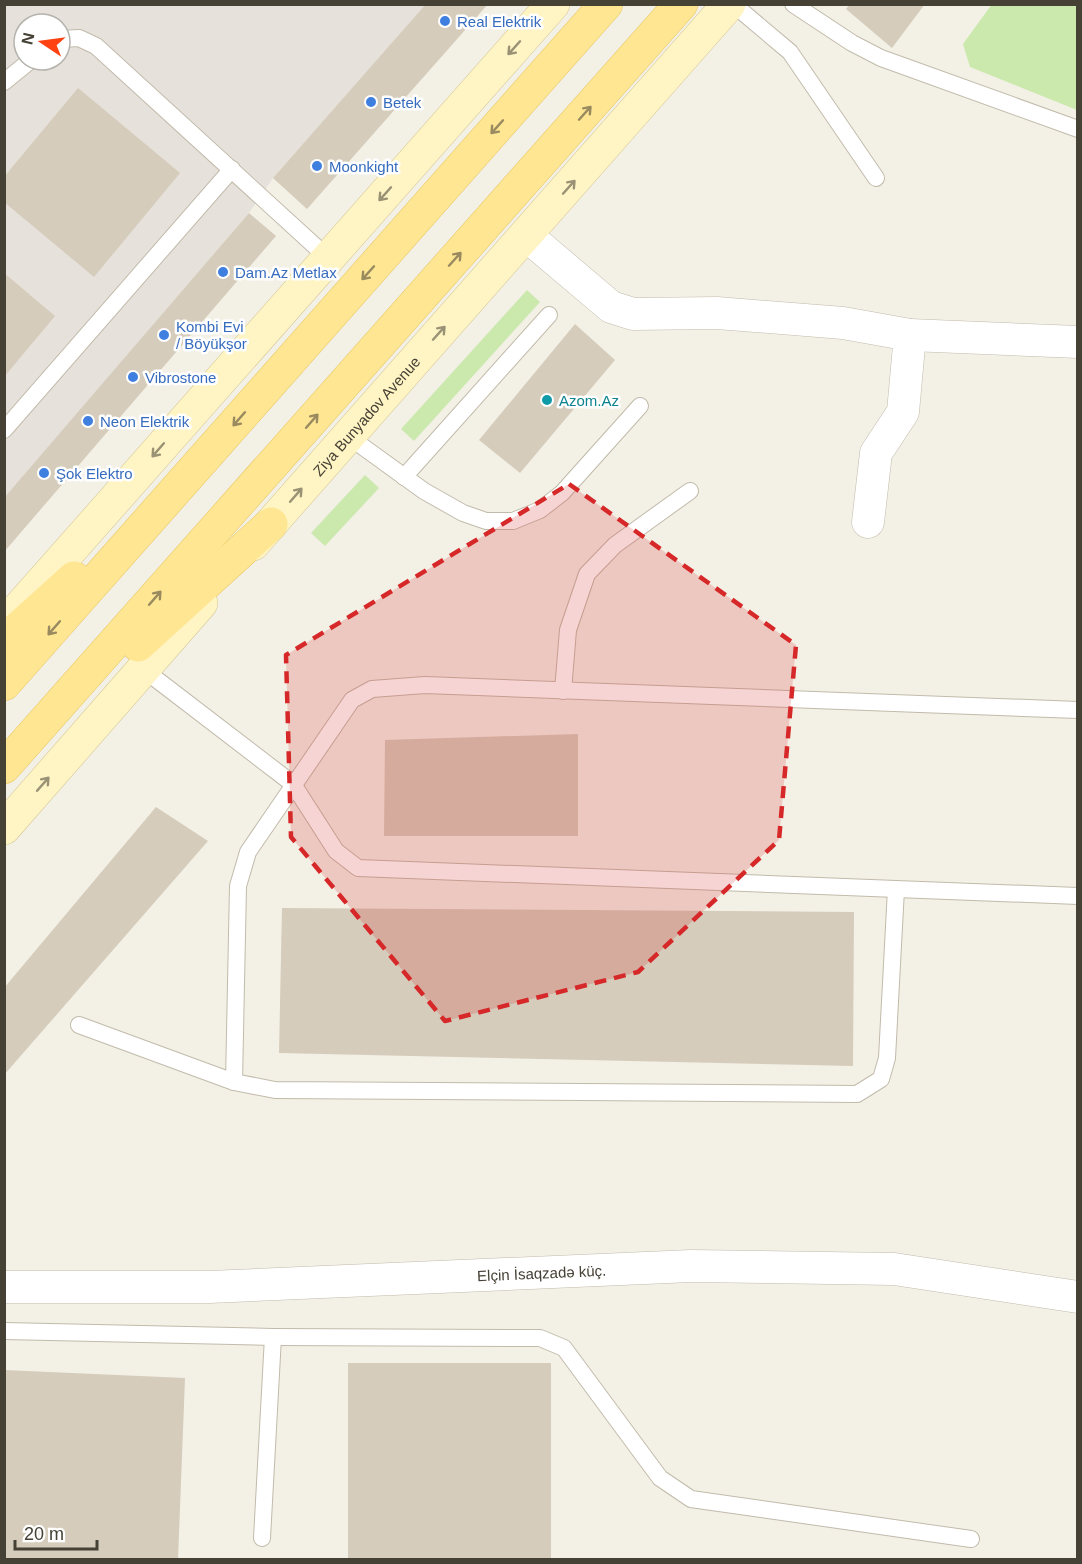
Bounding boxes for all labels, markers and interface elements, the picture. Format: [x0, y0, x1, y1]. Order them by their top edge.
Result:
north arrow [12, 12, 72, 72]
place label: Real Elektrik [457, 13, 542, 30]
marker: Real Elektrik [438, 14, 452, 28]
text: N [18, 31, 37, 46]
one-way arrow [507, 40, 521, 55]
place label: Betek [383, 94, 422, 111]
marker: Betek [364, 95, 378, 109]
one-way arrow [578, 106, 592, 121]
one-way arrow [490, 119, 504, 134]
place label: Moonkight [329, 158, 399, 175]
marker: Moonkight [310, 159, 324, 173]
one-way arrow [562, 180, 576, 195]
one-way arrow [378, 186, 392, 201]
one-way arrow [448, 252, 462, 267]
place label: Dam.Az Metlax [235, 264, 337, 281]
marker: Dam.Az Metlax [216, 265, 230, 279]
one-way arrow [361, 265, 375, 280]
place label: Kombi Evi / Böyükşor [176, 318, 247, 352]
one-way arrow [432, 326, 446, 341]
marker: Kombi Evi / Böyükşor [157, 328, 171, 342]
street label: Ziya Bunyadov Avenue [309, 353, 423, 479]
place label: Vibrostone [145, 369, 216, 386]
marker: Vibrostone [126, 370, 140, 384]
place label: Azom.Az [559, 392, 619, 409]
marker: Azom.Az [540, 393, 554, 407]
one-way arrow [232, 411, 246, 426]
place label: Neon Elektrik [100, 413, 190, 430]
one-way arrow [305, 413, 319, 428]
marker: Neon Elektrik [81, 414, 95, 428]
one-way arrow [152, 442, 165, 458]
place label: Şok Elektro [56, 465, 133, 482]
marker: Şok Elektro [37, 466, 51, 480]
one-way arrow [289, 488, 303, 503]
one-way arrow [148, 591, 162, 606]
one-way arrow [47, 620, 61, 635]
one-way arrow [36, 777, 50, 792]
street label: Elçin İsaqzadə küç. [477, 1261, 607, 1284]
scale bar [15, 1513, 98, 1551]
text: 20 m [24, 1524, 64, 1544]

